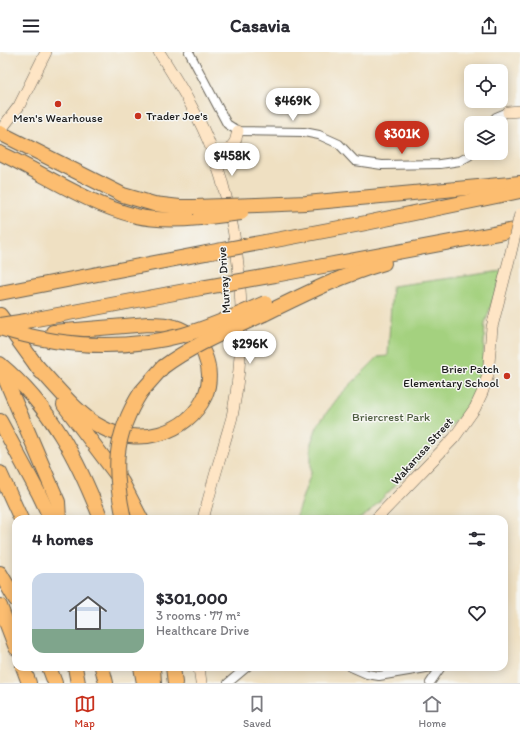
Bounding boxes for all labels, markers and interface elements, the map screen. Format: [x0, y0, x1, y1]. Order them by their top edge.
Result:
icon: menu [20, 15, 42, 37]
text: Casavia [230, 15, 290, 37]
icon: share [478, 15, 500, 37]
map controls [464, 64, 508, 160]
button: locate [464, 64, 508, 108]
pin: $469K [265, 88, 321, 122]
text: $469K [275, 93, 311, 108]
marker: Men's Wearhouse [53, 99, 63, 109]
place label: Trader Joe's [146, 109, 208, 123]
place label: Men's Wearhouse [13, 111, 103, 125]
marker: Trader Joe's [133, 111, 143, 121]
button: layers [464, 116, 508, 160]
pin: $301K [374, 121, 430, 155]
text: $301K [384, 126, 420, 141]
pin: $458K [204, 143, 260, 177]
text: $458K [214, 148, 250, 163]
street label: Murray Drive [215, 246, 233, 314]
pin: $296K [222, 331, 278, 365]
text: $296K [232, 336, 268, 351]
place label: Brier Patch Elementary School [403, 362, 500, 390]
marker: Brier Patch Elementary School [502, 371, 512, 381]
park label: Briercrest Park [352, 410, 430, 424]
street label: Wakarusa Street [388, 414, 456, 487]
icon: filters [466, 528, 488, 550]
text: 4 homes [32, 529, 93, 549]
text: $301,000 [156, 588, 228, 608]
icon: home [64, 589, 112, 637]
icon: heart [466, 602, 488, 624]
text: 3 rooms · 77 m² [156, 608, 241, 623]
text: Healthcare Drive [156, 623, 249, 638]
tab: Map [74, 693, 96, 730]
tab: Saved [243, 693, 271, 730]
tab: Home [419, 693, 446, 730]

